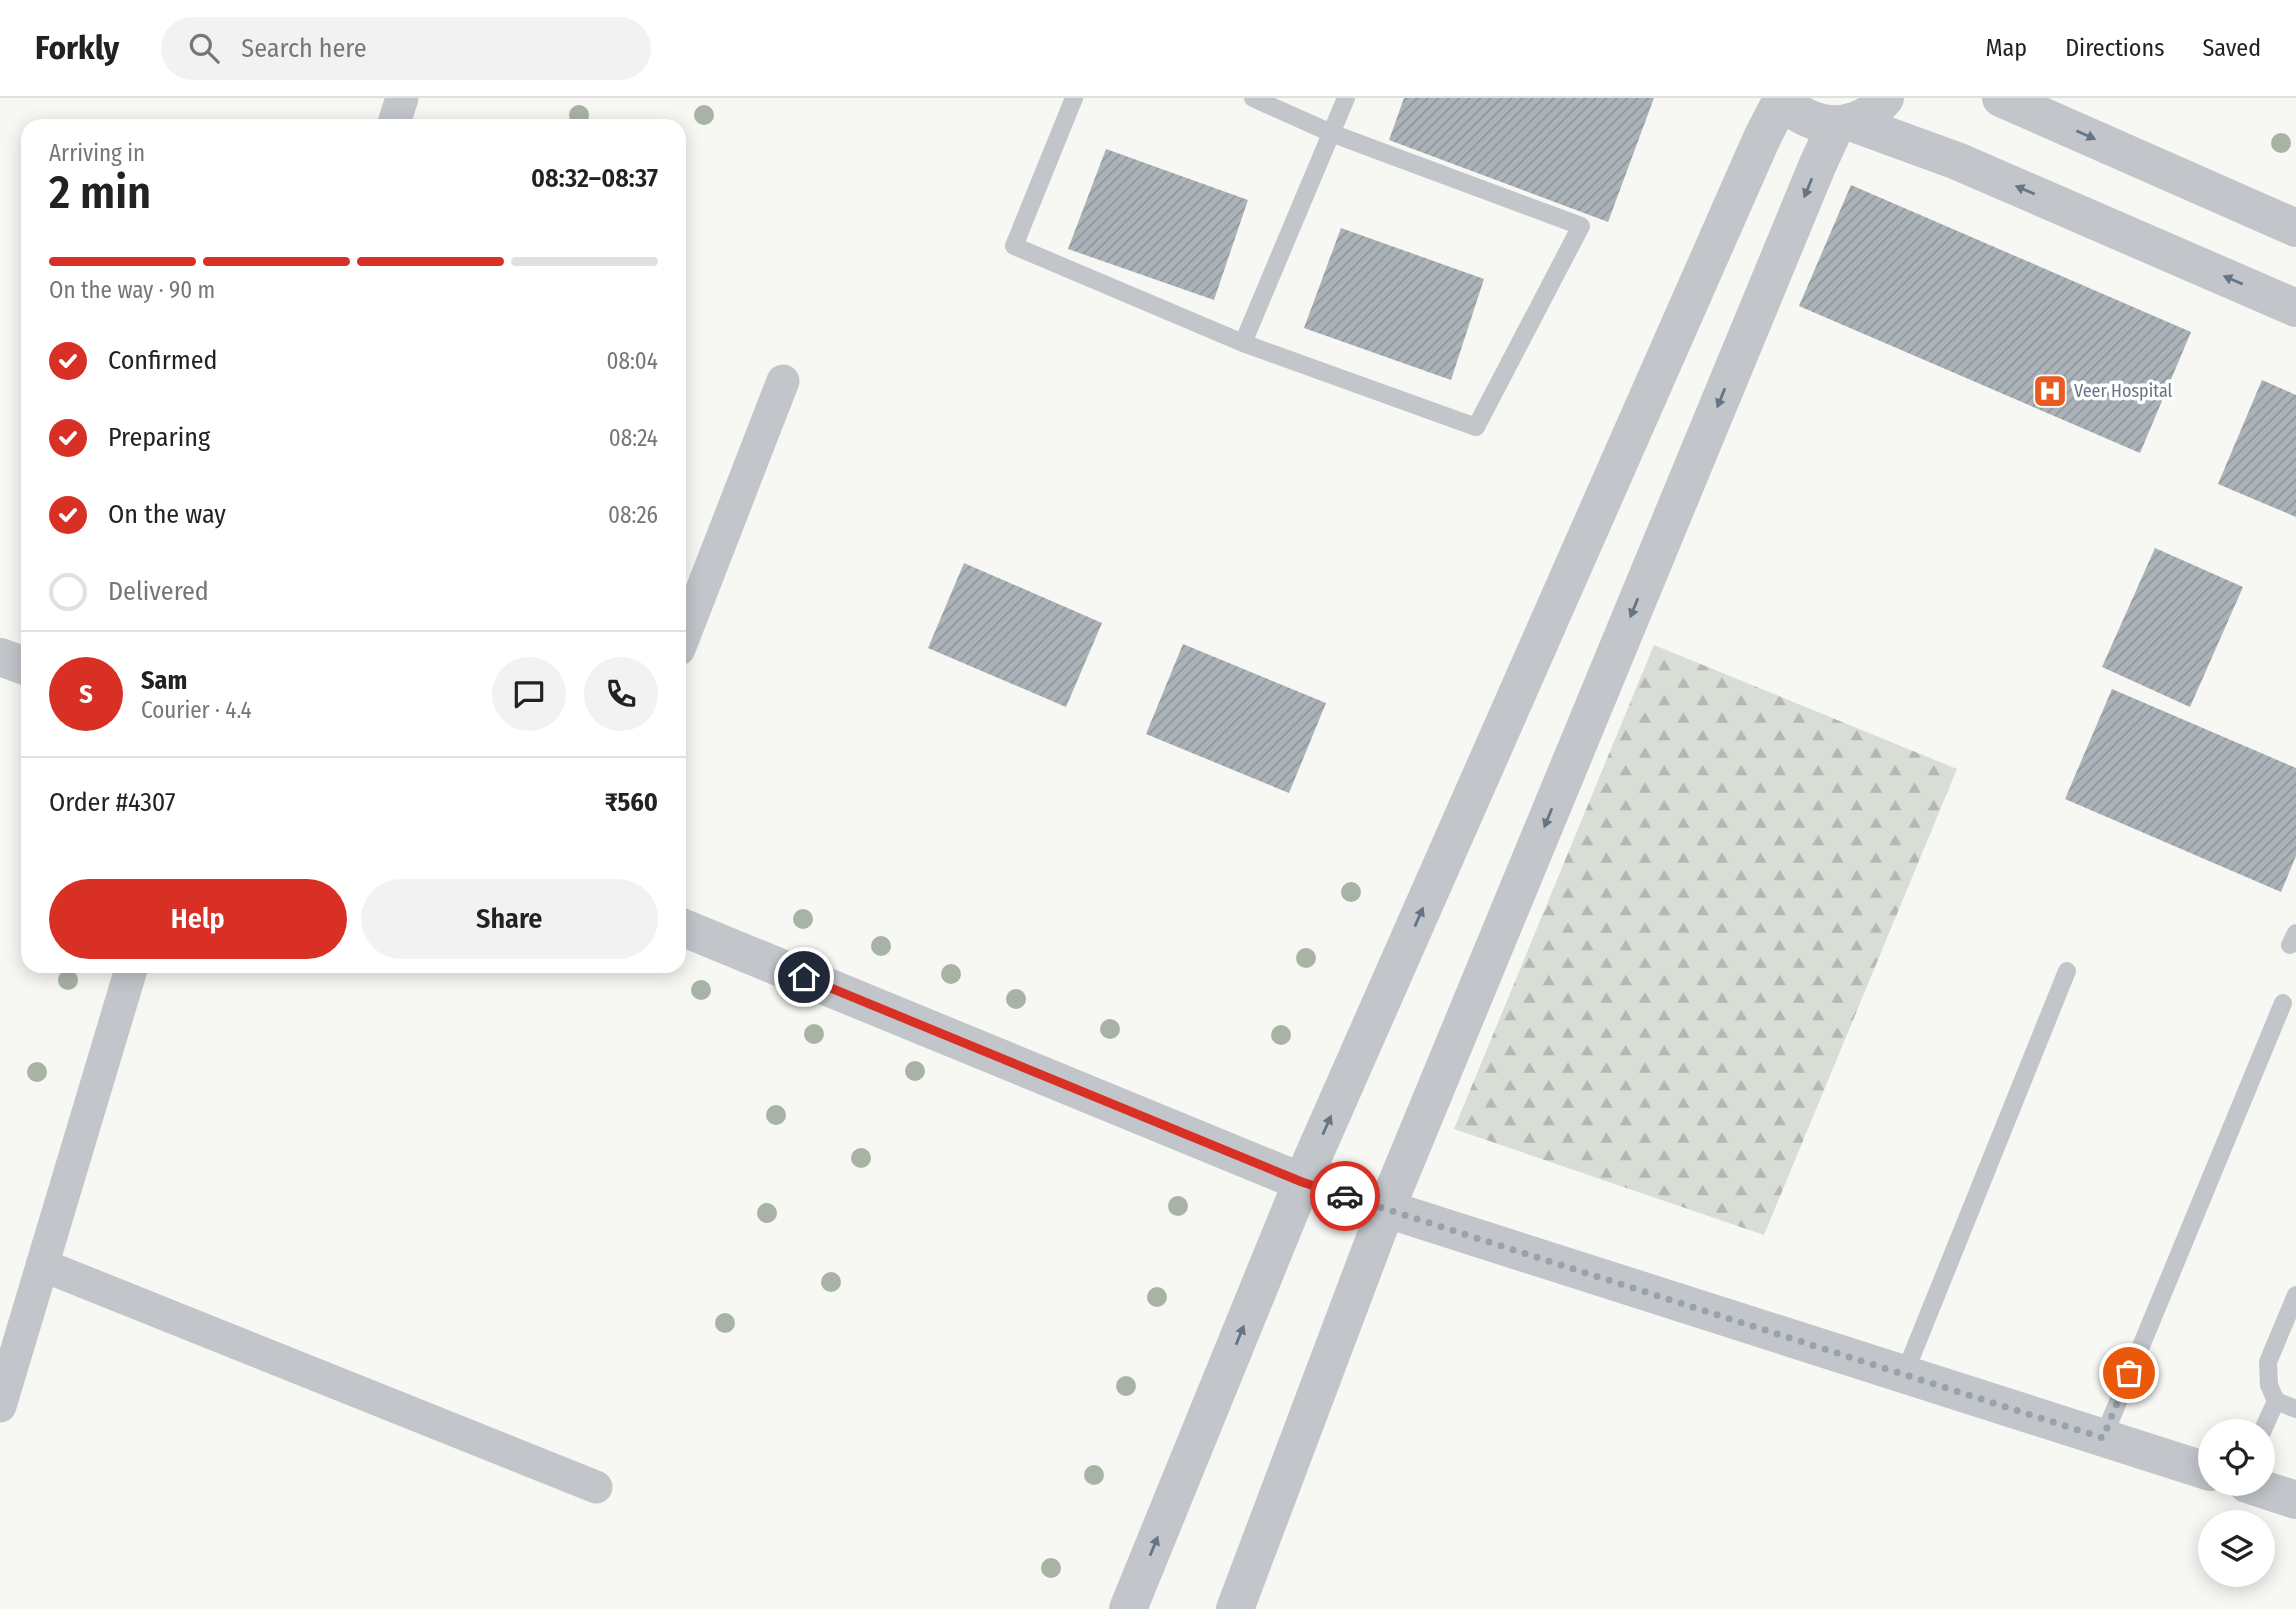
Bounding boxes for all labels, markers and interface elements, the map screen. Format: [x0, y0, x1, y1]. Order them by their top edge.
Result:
search box [161, 17, 651, 80]
text: Forkly [35, 28, 119, 68]
icon: search [185, 29, 223, 67]
text: Search here [241, 33, 367, 64]
text: Map [1986, 34, 2027, 62]
text: Directions [2065, 34, 2164, 62]
text: Saved [2202, 34, 2261, 62]
one-way arrow [2076, 129, 2096, 141]
text: Arriving in [49, 139, 145, 167]
text: 08:32–08:37 [531, 163, 658, 194]
text: 2 min [49, 165, 151, 220]
one-way arrow [1803, 177, 1814, 198]
one-way arrow [2014, 184, 2035, 195]
one-way arrow [2223, 275, 2244, 286]
text: On the way · 90 m [49, 276, 215, 304]
icon: check [49, 342, 87, 380]
text: Confirmed [108, 345, 218, 376]
text: 08:04 [607, 347, 658, 375]
hospital icon: Veer Hospital [2031, 372, 2069, 410]
place label: Veer Hospital [2074, 380, 2173, 402]
one-way arrow [1716, 388, 1727, 409]
icon: check [49, 419, 87, 457]
text: Preparing [108, 422, 210, 453]
text: 08:24 [609, 424, 658, 452]
icon: check [49, 496, 87, 534]
text: On the way [108, 499, 226, 530]
text: 08:26 [608, 501, 658, 529]
text: Delivered [108, 576, 209, 607]
one-way arrow [1629, 598, 1640, 619]
button: chat [492, 657, 566, 731]
button: phone [584, 657, 658, 731]
text: Sam [141, 665, 187, 696]
text: S [79, 679, 93, 710]
text: Courier · 4.4 [141, 696, 252, 724]
text: Order #4307 [49, 787, 175, 818]
text: ₹560 [605, 787, 658, 818]
one-way arrow [1542, 808, 1553, 829]
button: Help [49, 879, 347, 959]
button: Share [361, 879, 658, 959]
one-way arrow [1413, 907, 1425, 927]
pin [774, 947, 834, 1007]
icon: home [785, 958, 823, 996]
one-way arrow [1321, 1115, 1333, 1135]
courier [1310, 1161, 1380, 1231]
icon: car [1326, 1177, 1364, 1215]
one-way arrow [1234, 1325, 1245, 1346]
pin [2099, 1343, 2159, 1403]
icon: bag [2110, 1354, 2148, 1392]
map controls [2198, 1419, 2275, 1587]
button: locate [2198, 1419, 2275, 1496]
button: layers [2198, 1510, 2275, 1587]
one-way arrow [1148, 1535, 1159, 1556]

